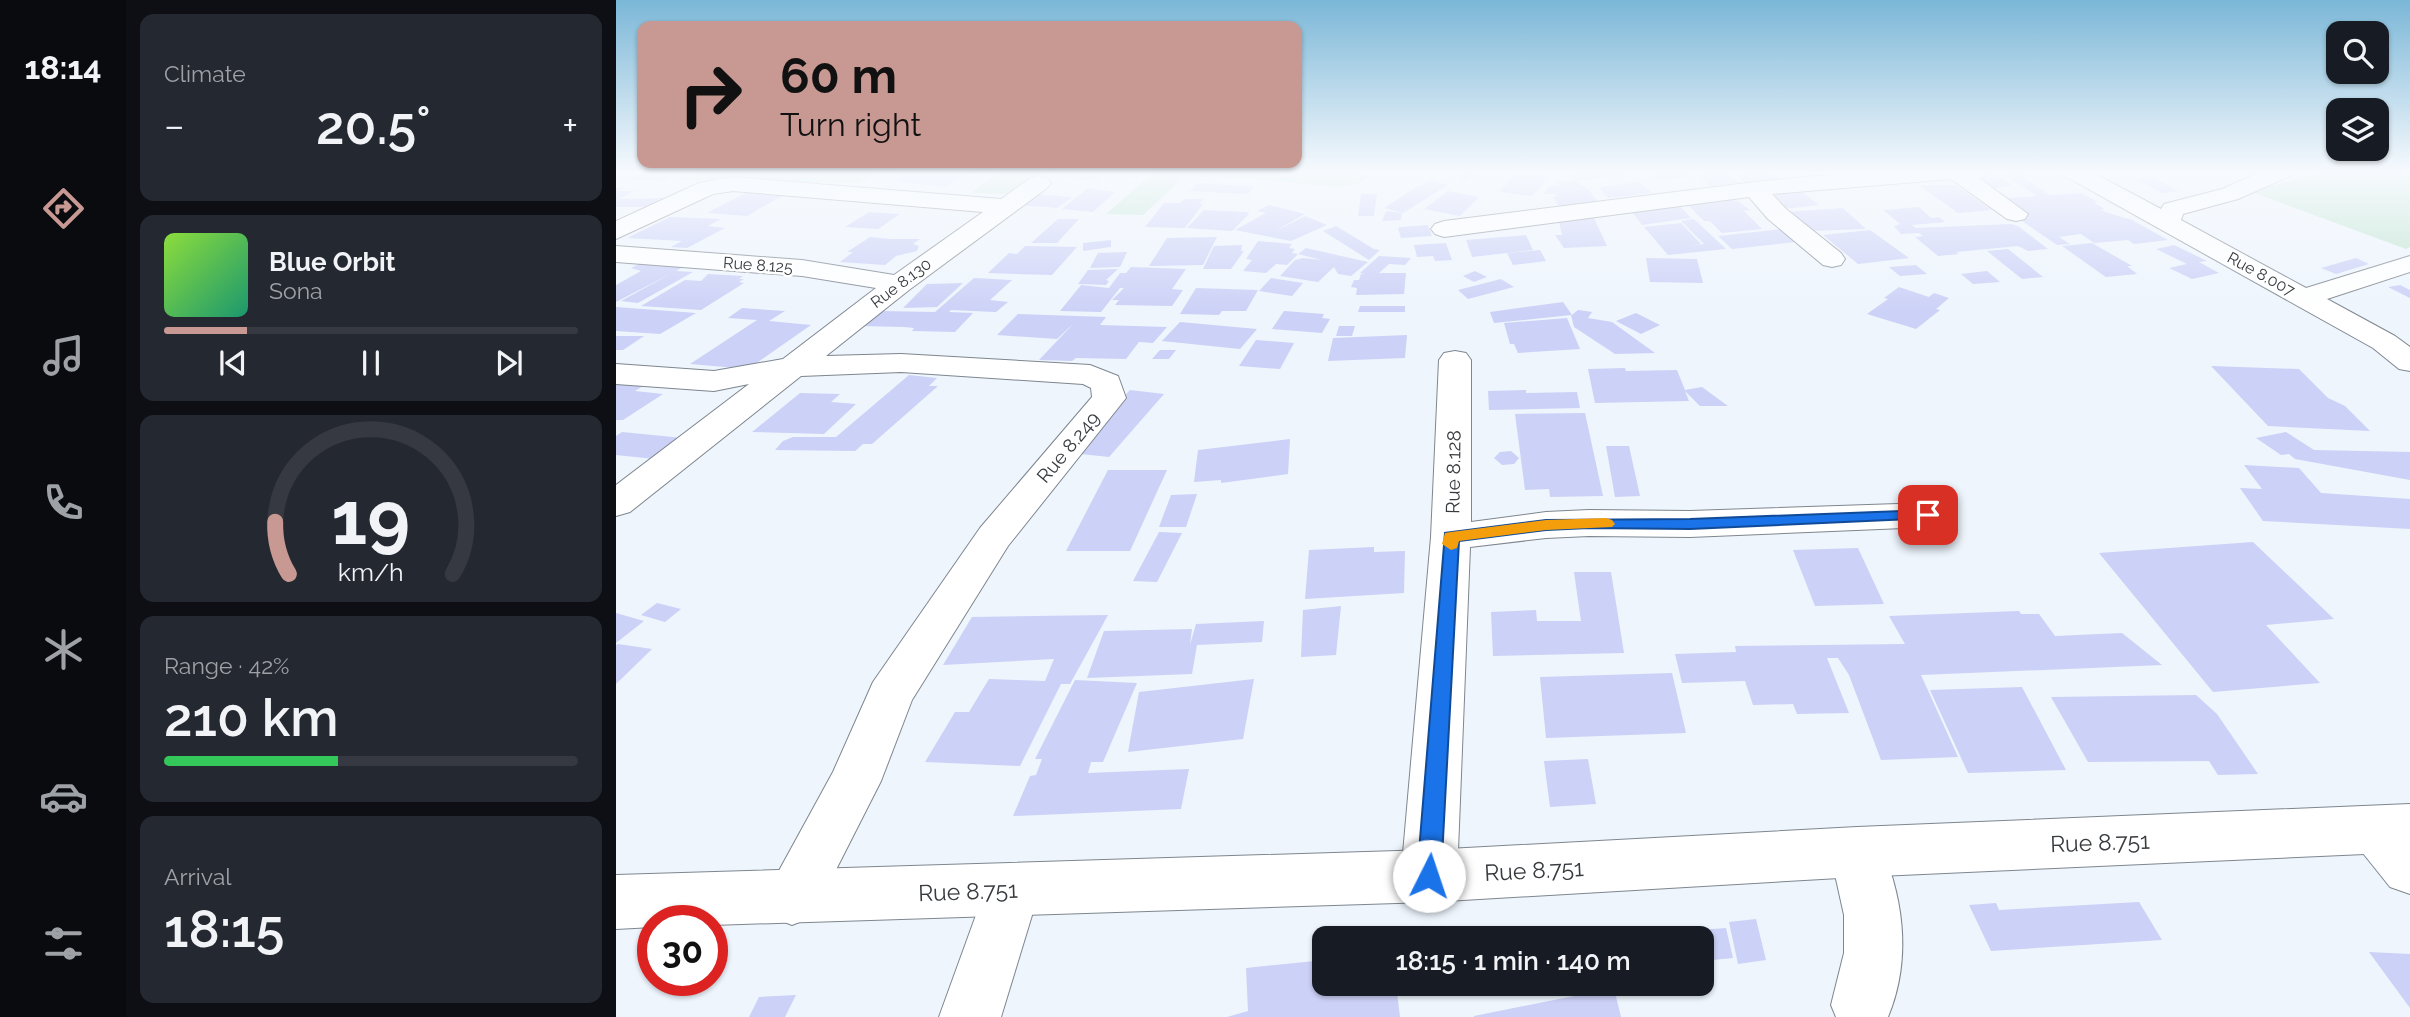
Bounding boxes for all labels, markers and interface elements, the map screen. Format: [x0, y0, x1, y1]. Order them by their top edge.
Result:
map controls [2326, 21, 2389, 161]
button: search [2326, 21, 2389, 84]
text: 60 m [780, 47, 897, 104]
text: 18:14 [24, 49, 102, 86]
icon: right [665, 49, 756, 140]
text: Climate [164, 60, 246, 87]
text: 20.5° [316, 95, 431, 156]
button: layers [2326, 98, 2389, 161]
text: − [164, 103, 184, 148]
text: + [562, 103, 578, 148]
text: Turn right [780, 106, 921, 143]
icon: directions [39, 184, 88, 233]
text: Blue Orbit [269, 247, 396, 277]
street label: Rue 8.007 [2224, 248, 2298, 300]
street label: Rue 8.125 [723, 253, 794, 277]
street label: Rue 8.130 [867, 254, 935, 312]
text: Sona [269, 277, 323, 304]
icon: music [39, 331, 88, 380]
icon: previous [214, 344, 252, 382]
icon: pause [352, 344, 390, 382]
icon: next [490, 344, 528, 382]
street label: Rue 8.249 [1032, 407, 1104, 487]
street label: Rue 8.128 [1441, 430, 1465, 514]
text: 19 [332, 477, 410, 562]
icon: phone [39, 478, 88, 527]
pin [1898, 485, 1958, 545]
icon: arrive [1909, 496, 1947, 534]
text: km/h [338, 557, 404, 587]
icon: climate [39, 625, 88, 674]
text: Range · 42% [164, 652, 290, 679]
text: 210 km [164, 687, 339, 748]
icon: car [39, 772, 88, 821]
street label: Rue 8.751 [2050, 827, 2150, 857]
position arrow [1392, 839, 1466, 913]
street label: Rue 8.751 [1484, 854, 1585, 886]
text: Arrival [164, 863, 231, 890]
street label: Rue 8.751 [918, 876, 1018, 906]
text: 18:15 [164, 898, 284, 959]
speed limit sign: 30 [637, 905, 728, 996]
icon: filters [39, 919, 88, 968]
text: 18:15 · 1 min · 140 m [1396, 946, 1631, 976]

